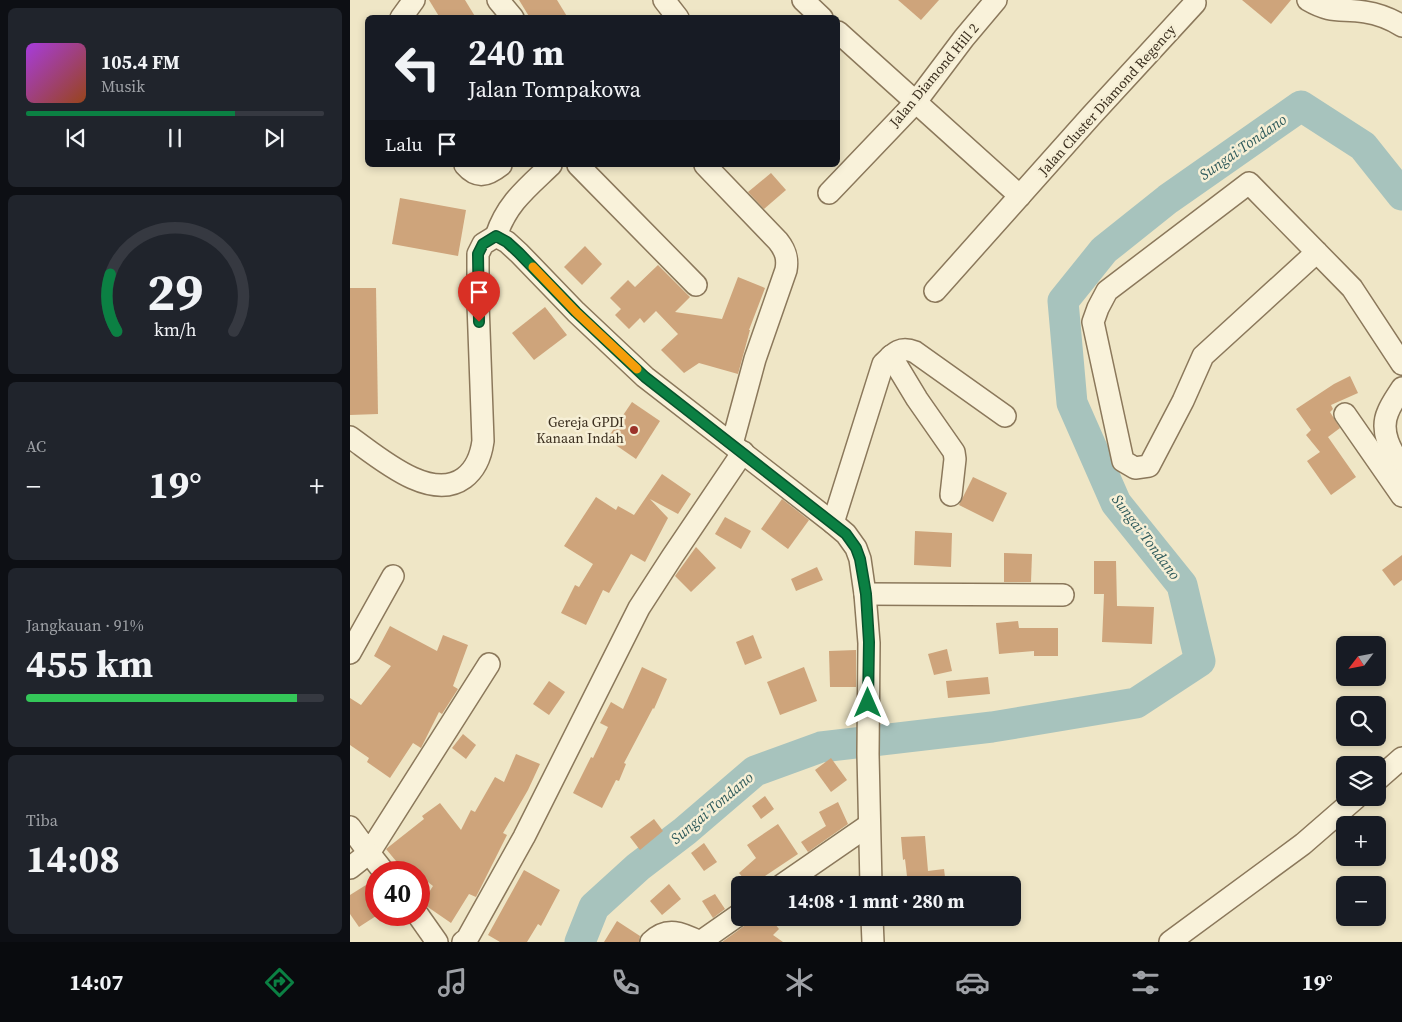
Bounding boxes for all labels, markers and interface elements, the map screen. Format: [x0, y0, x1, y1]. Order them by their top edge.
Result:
street label: Jalan Diamond Hill 2 [884, 19, 983, 132]
street label: Jalan Cluster Diamond Regency [1033, 20, 1181, 181]
text: 240 m [468, 29, 564, 77]
icon: left [385, 35, 450, 100]
text: 105.4 FM [101, 49, 180, 75]
text: Jalan Tompakowa [468, 74, 641, 104]
text: Musik [101, 75, 145, 97]
water label: Sungai Tondano [1195, 109, 1291, 185]
icon: previous [62, 124, 90, 152]
icon: pause [161, 124, 189, 152]
icon: next [260, 124, 288, 152]
icon: arrive [433, 130, 461, 158]
text: Lalu [385, 131, 423, 157]
text: 29 [147, 256, 203, 327]
pin [458, 271, 500, 322]
icon: arrive [465, 278, 493, 306]
text: km/h [154, 317, 197, 342]
place label: Gereja GPDI Kanaan Indah [536, 412, 624, 448]
marker: Gereja GPDI Kanaan Indah [628, 424, 640, 436]
text: AC [26, 435, 46, 457]
text: 19° [148, 459, 202, 511]
text: − [26, 467, 41, 505]
text: + [309, 467, 324, 505]
water label: Sungai Tondano [1107, 490, 1186, 584]
text: Jangkauan · 91% [26, 614, 144, 636]
north arrow [1336, 636, 1386, 686]
map controls [1336, 636, 1386, 926]
text: 455 km [26, 638, 153, 690]
position arrow [841, 676, 893, 728]
button: search [1336, 696, 1386, 746]
button: layers [1336, 756, 1386, 806]
water label: Sungai Tondano [666, 767, 758, 849]
text: Tiba [26, 809, 58, 831]
button: + [1336, 816, 1386, 866]
text: 14:08 [26, 833, 120, 885]
speed limit sign: 40 [365, 861, 430, 926]
button: − [1336, 876, 1386, 926]
text: 14:08 · 1 mnt · 280 m [788, 888, 964, 914]
icon: directions [262, 965, 297, 1000]
icon: music [435, 965, 470, 1000]
icon: phone [608, 965, 643, 1000]
icon: climate [782, 965, 817, 1000]
icon: car [955, 965, 990, 1000]
icon: filters [1128, 965, 1163, 1000]
text: 14:07 [69, 967, 123, 997]
text: 19° [1302, 967, 1333, 997]

